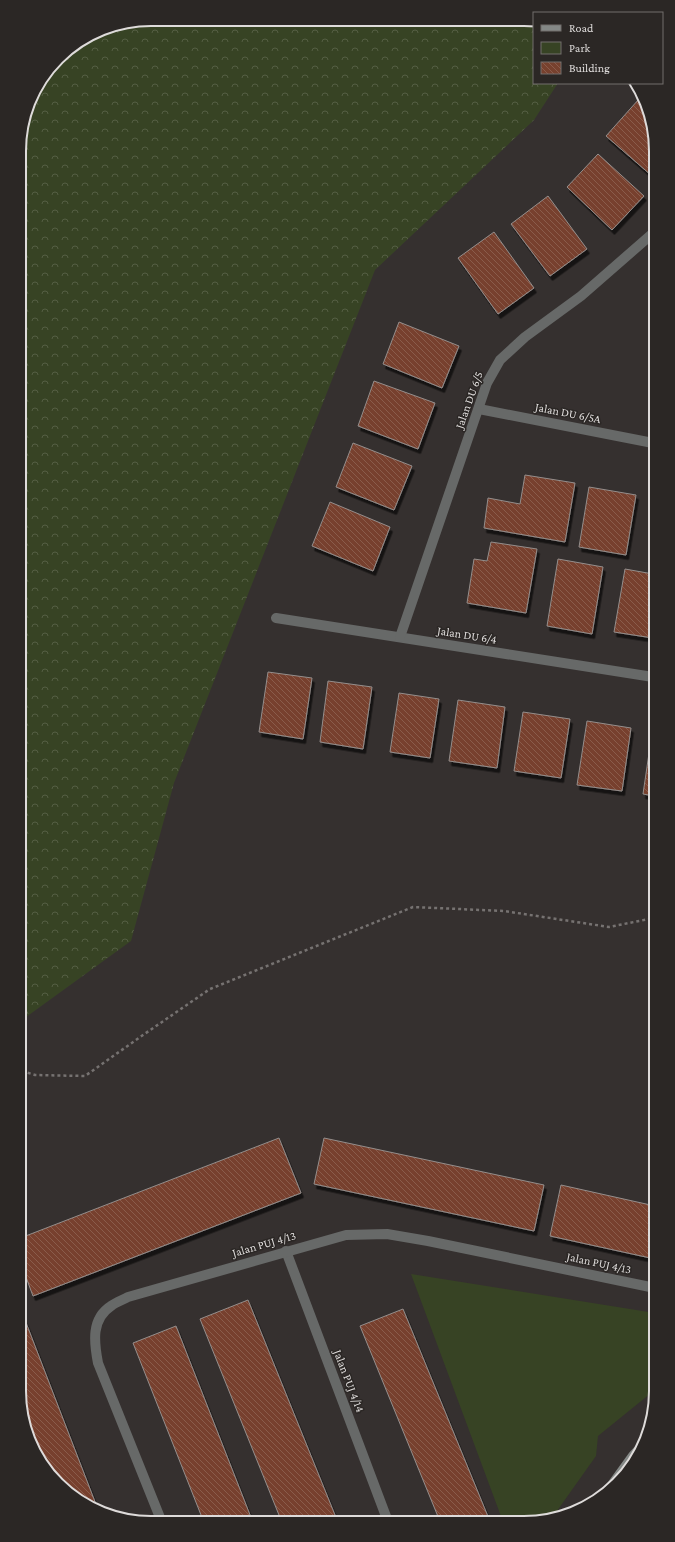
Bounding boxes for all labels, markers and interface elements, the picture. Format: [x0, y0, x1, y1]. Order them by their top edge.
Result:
legend [533, 12, 663, 84]
text: Road [569, 21, 594, 35]
text: Park [569, 41, 591, 55]
text: Building [569, 61, 610, 75]
street label: Jalan DU 6/5 [452, 369, 486, 432]
street label: Jalan DU 6/5A [533, 400, 602, 426]
street label: Jalan DU 6/4 [435, 623, 498, 647]
street label: Jalan PUJ 4/13 [230, 1228, 298, 1260]
street label: Jalan PUJ 4/13 [564, 1249, 633, 1277]
street label: Jalan PUJ 4/14 [330, 1347, 367, 1414]

